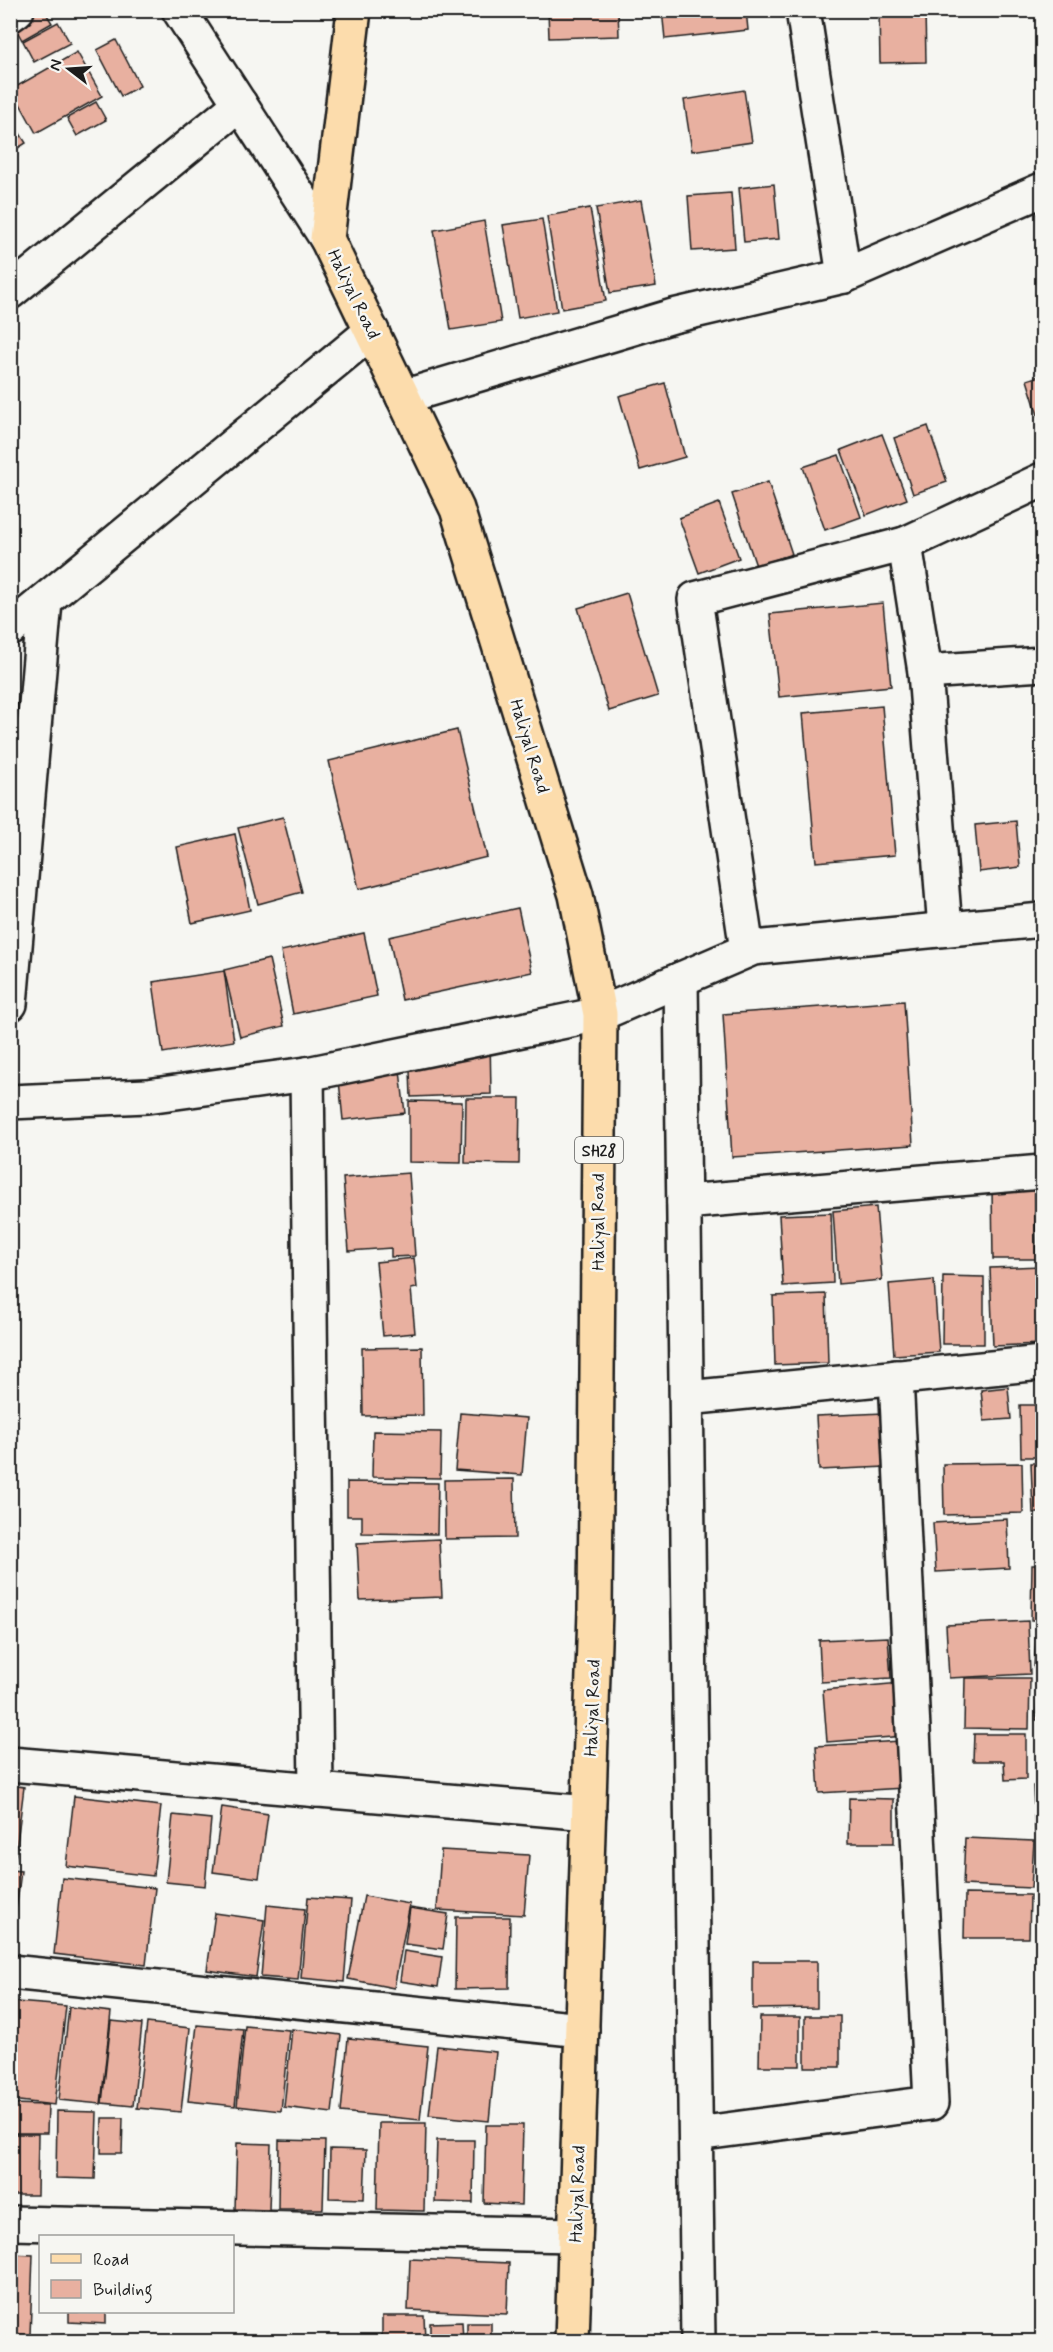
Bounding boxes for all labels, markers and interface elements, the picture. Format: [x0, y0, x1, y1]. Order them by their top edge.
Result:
north arrow [39, 39, 99, 99]
text: N [44, 57, 68, 73]
street label: Haliyal Road [321, 245, 385, 343]
street label: Haliyal Road [503, 696, 555, 796]
road number: SH28 [575, 1137, 623, 1163]
street label: Haliyal Road [587, 1173, 611, 1271]
street label: Haliyal Road [579, 1659, 607, 1757]
street label: Haliyal Road [564, 2145, 592, 2243]
legend [39, 2235, 234, 2313]
text: Road [93, 2248, 129, 2272]
text: Building [93, 2278, 153, 2304]

